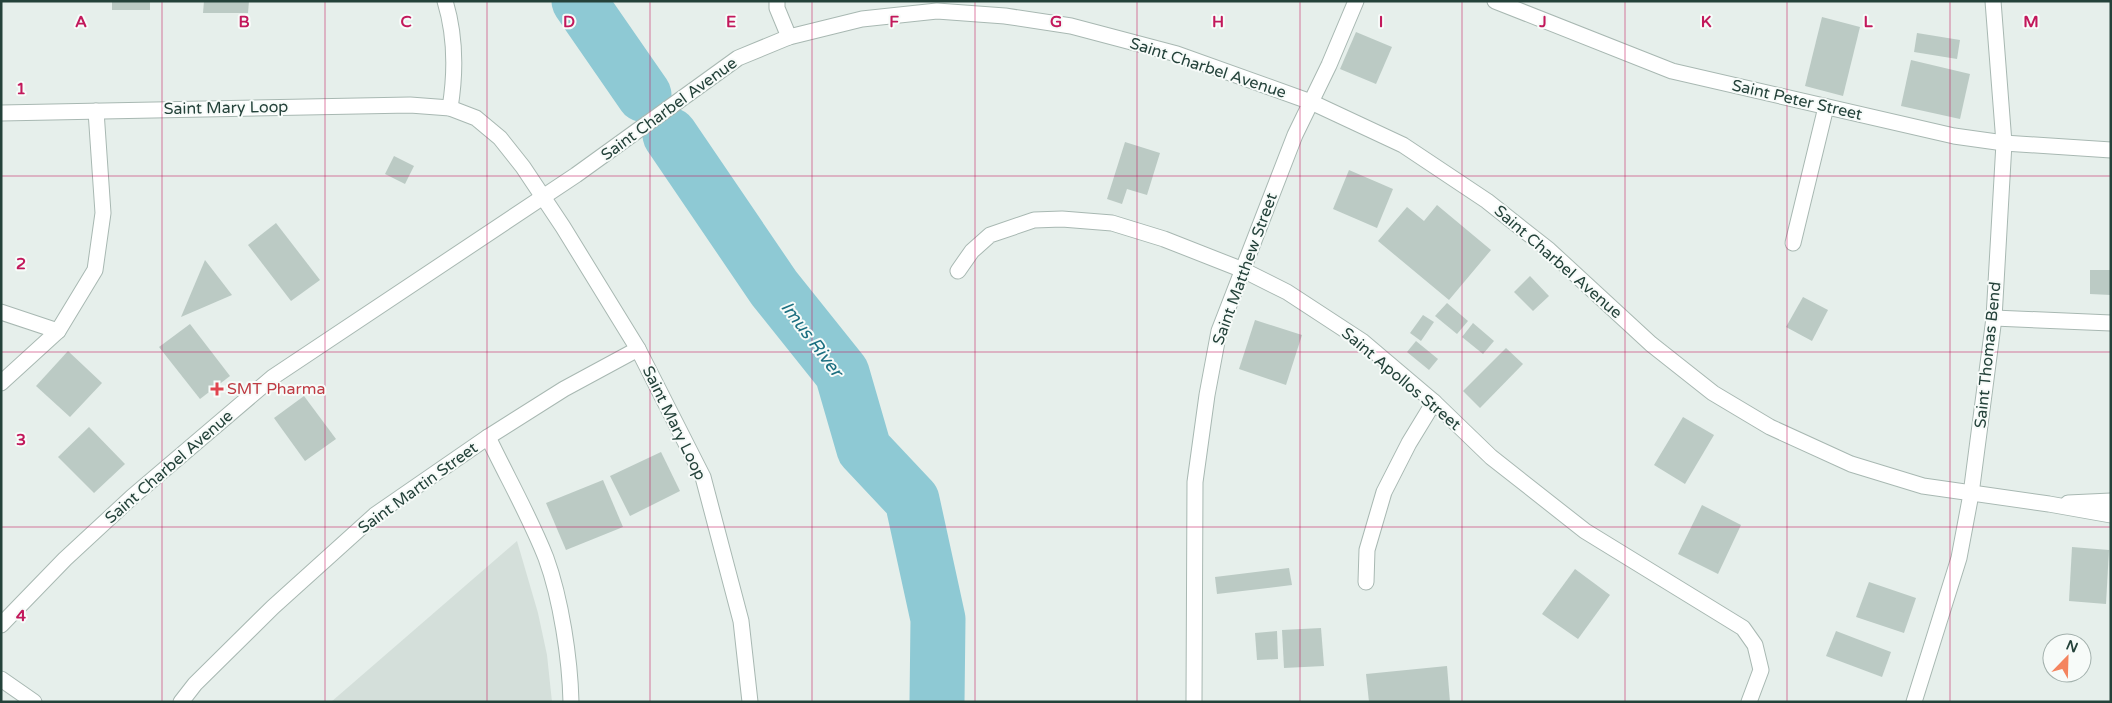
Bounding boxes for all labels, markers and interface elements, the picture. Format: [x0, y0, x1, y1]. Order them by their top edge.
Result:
text: A [75, 12, 87, 32]
text: B [238, 12, 250, 32]
text: C [400, 12, 412, 32]
text: D [563, 12, 575, 32]
text: E [726, 12, 736, 32]
text: F [889, 12, 899, 32]
text: G [1050, 12, 1062, 32]
text: H [1212, 12, 1224, 32]
text: I [1379, 12, 1383, 32]
text: J [1538, 12, 1547, 32]
text: K [1701, 12, 1712, 32]
text: L [1863, 12, 1873, 32]
text: M [2023, 12, 2039, 32]
street label: Saint Charbel Avenue [1127, 33, 1289, 103]
street label: Saint Charbel Avenue [597, 53, 741, 165]
street label: Saint Peter Street [1730, 75, 1864, 125]
text: 1 [16, 79, 26, 99]
street label: Saint Mary Loop [163, 97, 289, 119]
street label: Saint Matthew Street [1208, 190, 1282, 348]
street label: Saint Charbel Avenue [1490, 201, 1626, 323]
text: 2 [16, 254, 26, 274]
street label: Saint Thomas Bend [1970, 281, 2006, 429]
water label: Imus River [776, 297, 849, 383]
street label: Saint Apollos Street [1337, 323, 1465, 435]
street label: Saint Mary Loop [638, 363, 710, 483]
place label: SMT Pharma [227, 379, 325, 399]
marker: SMT Pharma [211, 383, 223, 395]
street label: Saint Charbel Avenue [101, 406, 237, 528]
text: 3 [16, 430, 26, 450]
street label: Saint Martin Street [354, 438, 482, 538]
text: 4 [16, 606, 26, 626]
north arrow [2042, 633, 2092, 683]
text: N [2063, 636, 2080, 657]

